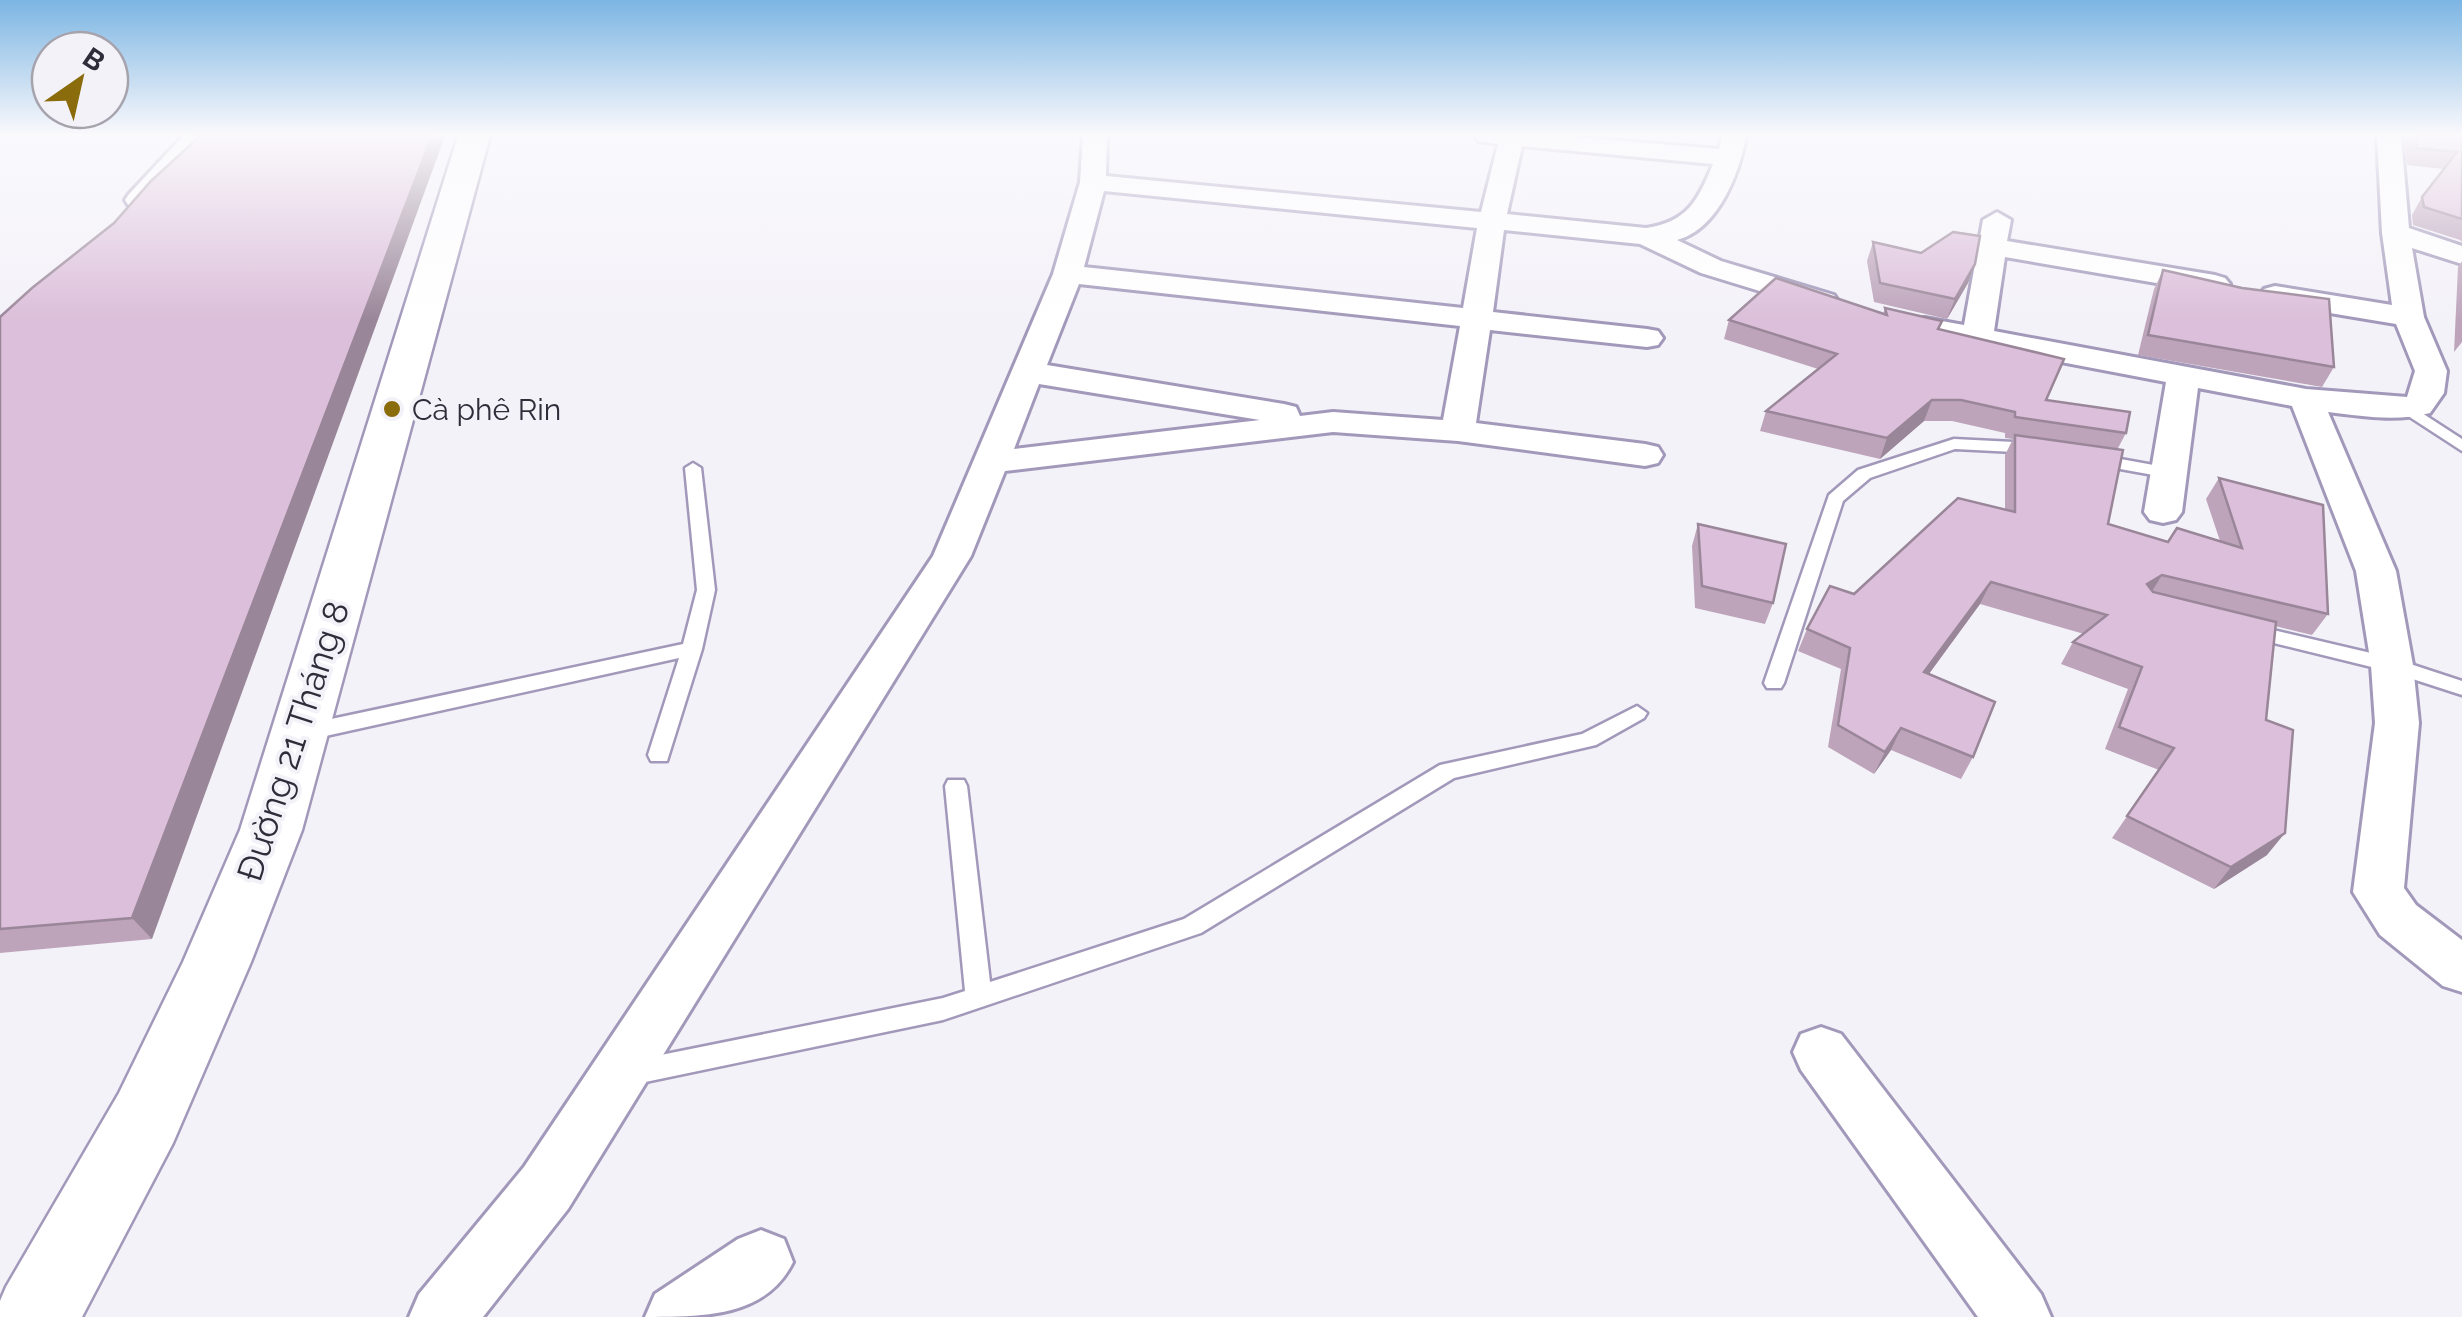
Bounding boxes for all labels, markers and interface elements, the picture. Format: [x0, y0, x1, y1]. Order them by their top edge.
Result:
north arrow [30, 30, 130, 130]
text: B [77, 41, 111, 79]
place label: Cà phê Rin [412, 392, 561, 427]
marker: Cà phê Rin [381, 398, 403, 420]
street label: Đường 21 Tháng 8 [228, 596, 358, 886]

